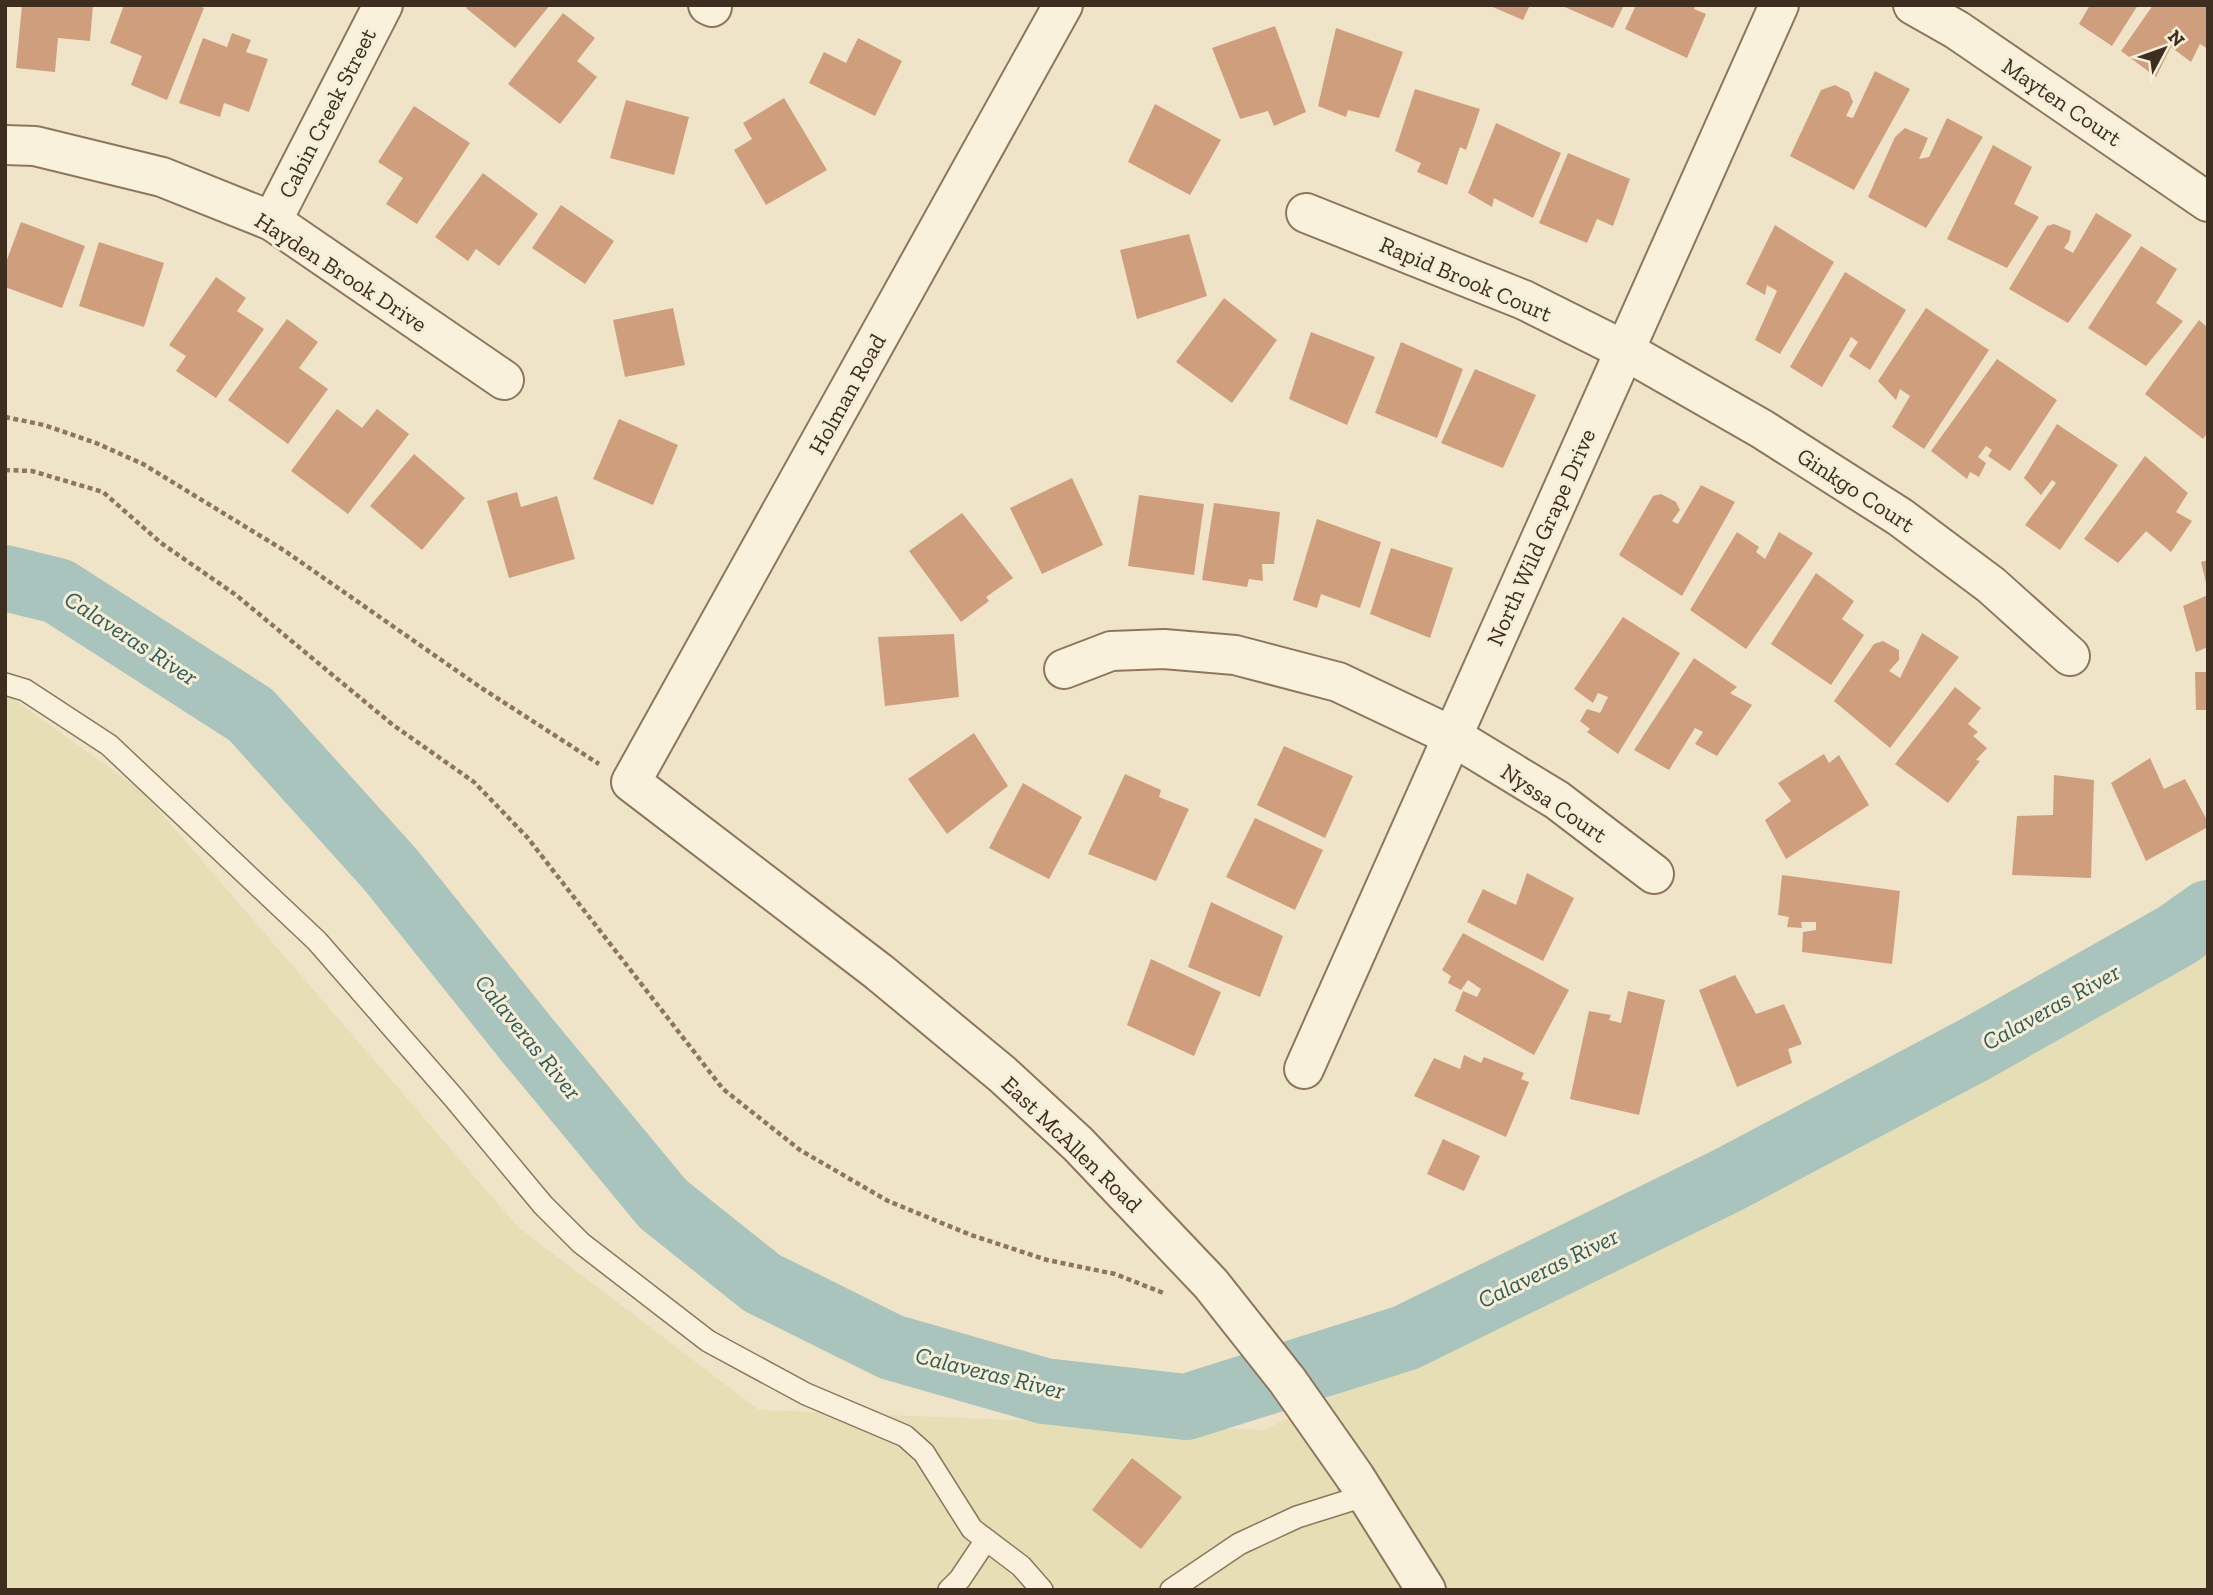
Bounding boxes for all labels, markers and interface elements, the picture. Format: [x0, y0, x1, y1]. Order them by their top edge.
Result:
north arrow [2129, 14, 2199, 84]
street label: Cabin Creek Street [272, 23, 382, 203]
text: N [2163, 25, 2190, 51]
street label: Mayten Court [1997, 52, 2127, 152]
street label: Hayden Brook Drive [250, 206, 432, 338]
street label: Rapid Brook Court [1376, 230, 1557, 328]
street label: Holman Road [802, 328, 892, 459]
street label: North Wild Grape Drive [1481, 424, 1601, 650]
street label: Ginkgo Court [1792, 442, 1920, 539]
water label: Calaveras River [59, 584, 204, 692]
street label: Nyssa Court [1496, 757, 1613, 849]
water label: Calaveras River [1977, 956, 2125, 1056]
water label: Calaveras River [469, 968, 588, 1106]
street label: East McAllen Road [996, 1070, 1148, 1218]
water label: Calaveras River [1473, 1221, 1623, 1314]
water label: Calaveras River [913, 1340, 1068, 1405]

